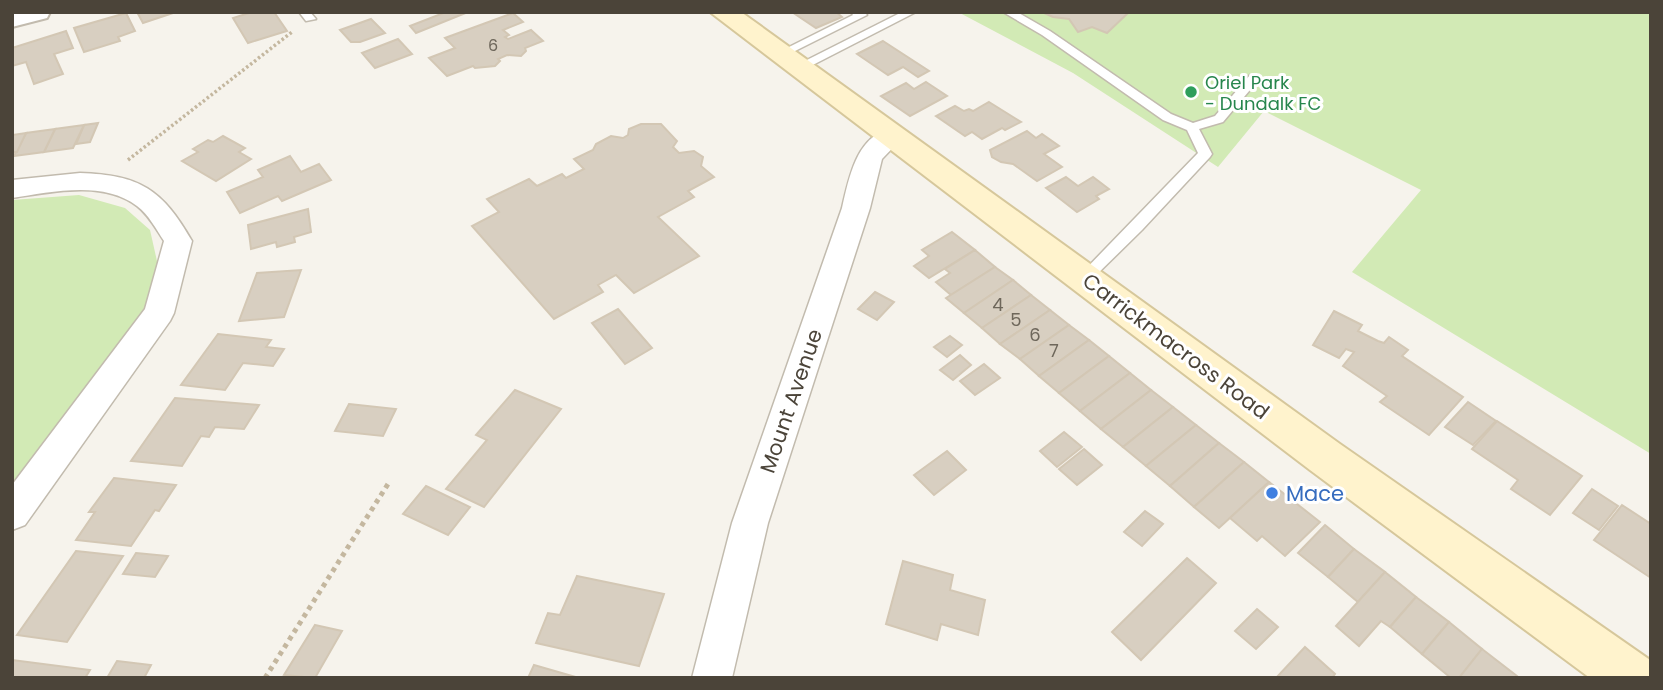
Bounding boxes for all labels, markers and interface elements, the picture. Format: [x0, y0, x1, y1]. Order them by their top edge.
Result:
house number: 6 [488, 34, 498, 57]
place label: Oriel Park - Dundalk FC [1205, 70, 1321, 116]
marker: Oriel Park - Dundalk FC [1183, 84, 1199, 100]
street label: Carrickmacross Road [1077, 266, 1275, 426]
house number: 4 [992, 292, 1004, 317]
house number: 5 [1010, 307, 1022, 332]
house number: 6 [1029, 322, 1041, 347]
street label: Mount Avenue [753, 325, 829, 477]
house number: 7 [1049, 338, 1059, 363]
place label: Mace [1286, 479, 1344, 508]
marker: Mace [1264, 485, 1280, 501]

